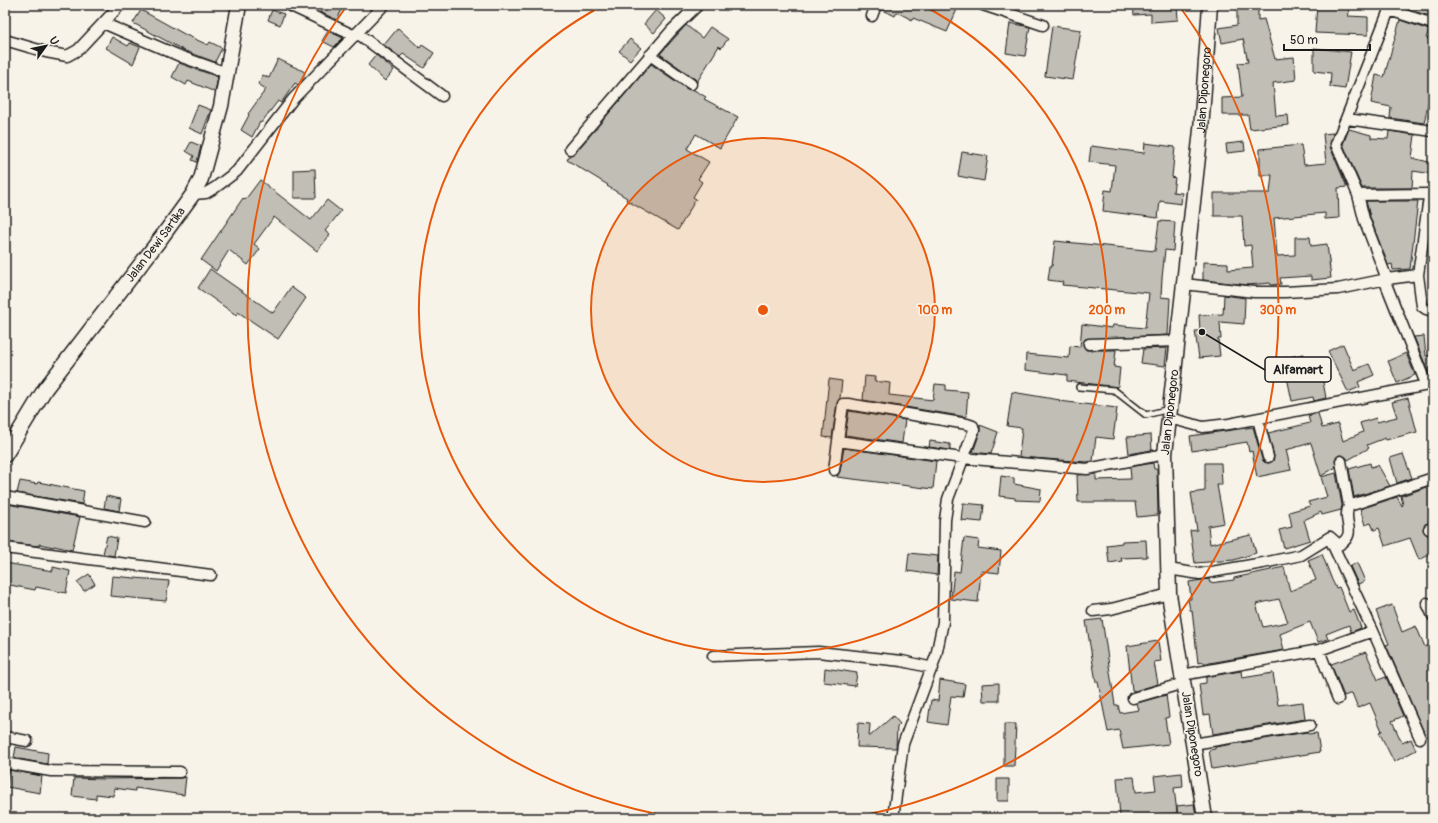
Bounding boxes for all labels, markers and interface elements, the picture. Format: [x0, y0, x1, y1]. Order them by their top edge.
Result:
north arrow [26, 26, 66, 66]
scale bar [1284, 26, 1370, 52]
text: 50 m [1290, 33, 1318, 48]
text: U [47, 34, 61, 47]
street label: Jalan Diponegoro [1193, 46, 1214, 134]
street label: Jalan Dewi Sartika [123, 204, 189, 285]
centre of rings [756, 303, 770, 317]
text: 100 m [918, 303, 953, 318]
text: 200 m [1089, 303, 1126, 318]
text: 300 m [1260, 303, 1297, 318]
callout: Alfamart [1265, 357, 1331, 382]
text: Alfamart [1273, 362, 1324, 378]
street label: Jalan Diponegoro [1157, 368, 1182, 456]
street label: Jalan Diponegoro [1178, 690, 1206, 778]

